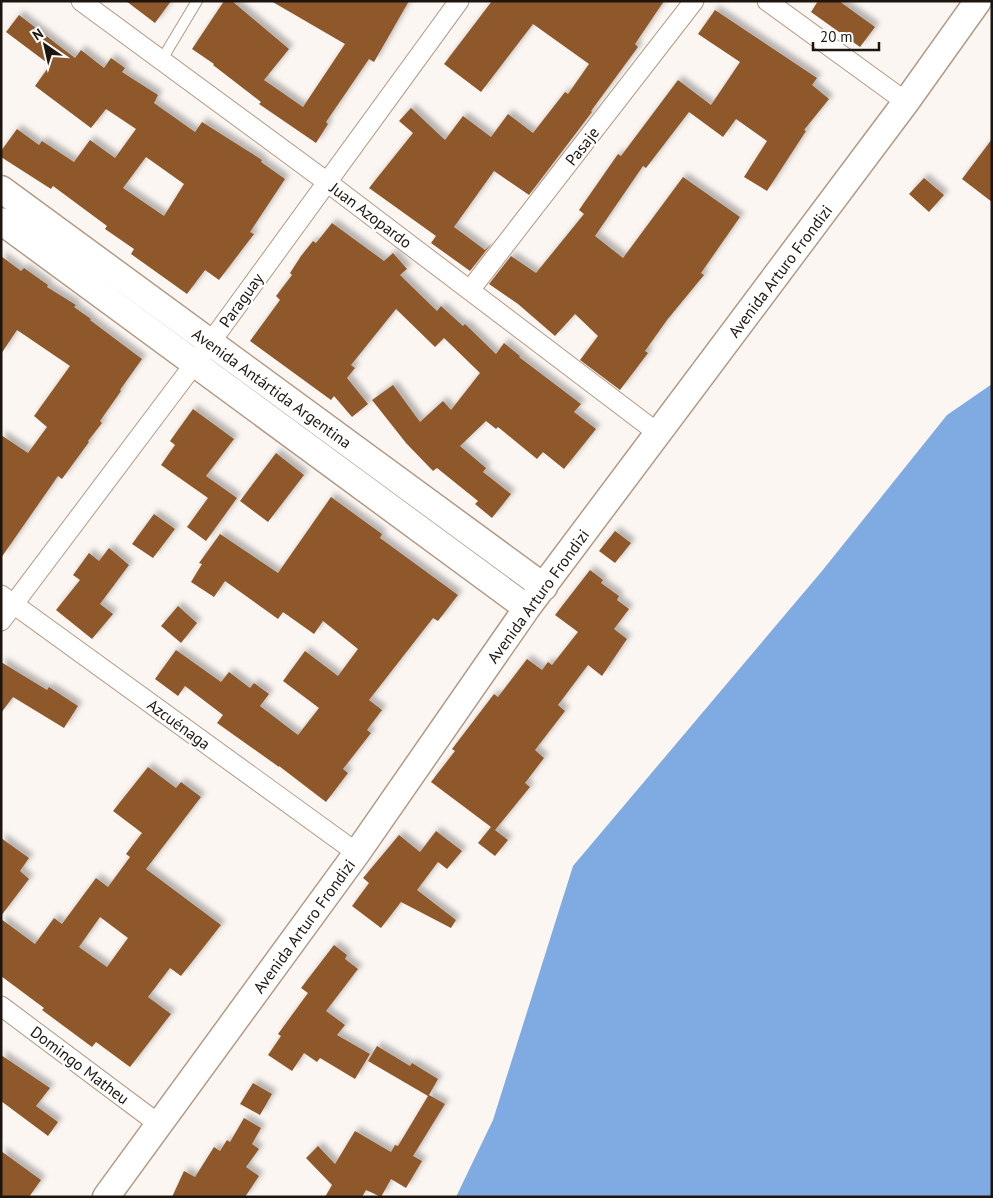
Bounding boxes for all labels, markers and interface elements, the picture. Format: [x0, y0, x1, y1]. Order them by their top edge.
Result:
north arrow [20, 20, 70, 70]
scale bar [813, 20, 879, 52]
text: N [29, 24, 47, 44]
text: 20 m [820, 27, 853, 46]
street label: Pasaje [561, 123, 603, 169]
street label: Juan Azopardo [325, 177, 416, 252]
street label: Avenida Arturo Frondizi [724, 201, 836, 341]
street label: Paraguay [215, 268, 268, 331]
street label: Avenida Antártida Argentina [189, 324, 355, 452]
street label: Avenida Arturo Frondizi [483, 525, 593, 667]
street label: Azcuénaga [144, 694, 214, 754]
street label: Avenida Arturo Frondizi [249, 855, 359, 997]
street label: Domingo Matheu [27, 1021, 133, 1109]

